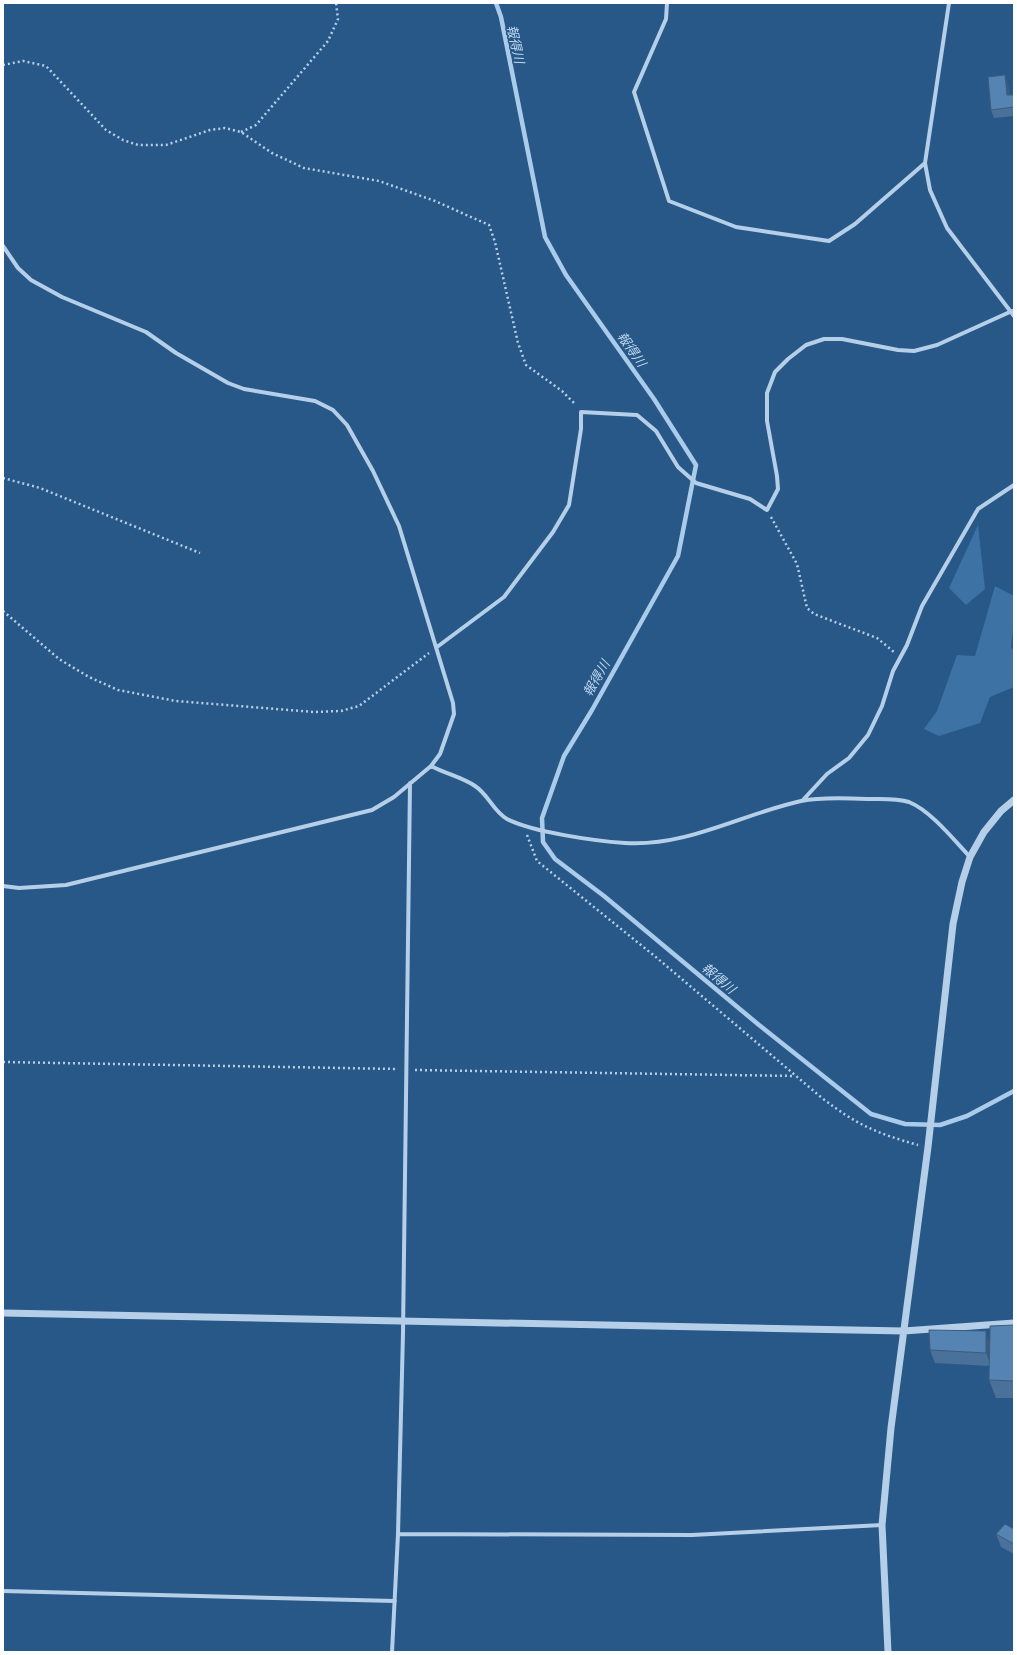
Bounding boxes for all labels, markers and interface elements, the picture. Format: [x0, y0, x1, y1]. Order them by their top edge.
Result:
water label: 報得川 [504, 23, 527, 67]
water label: 報得川 [614, 329, 650, 371]
water label: 報得川 [580, 656, 614, 699]
water label: 報得川 [699, 960, 740, 998]

